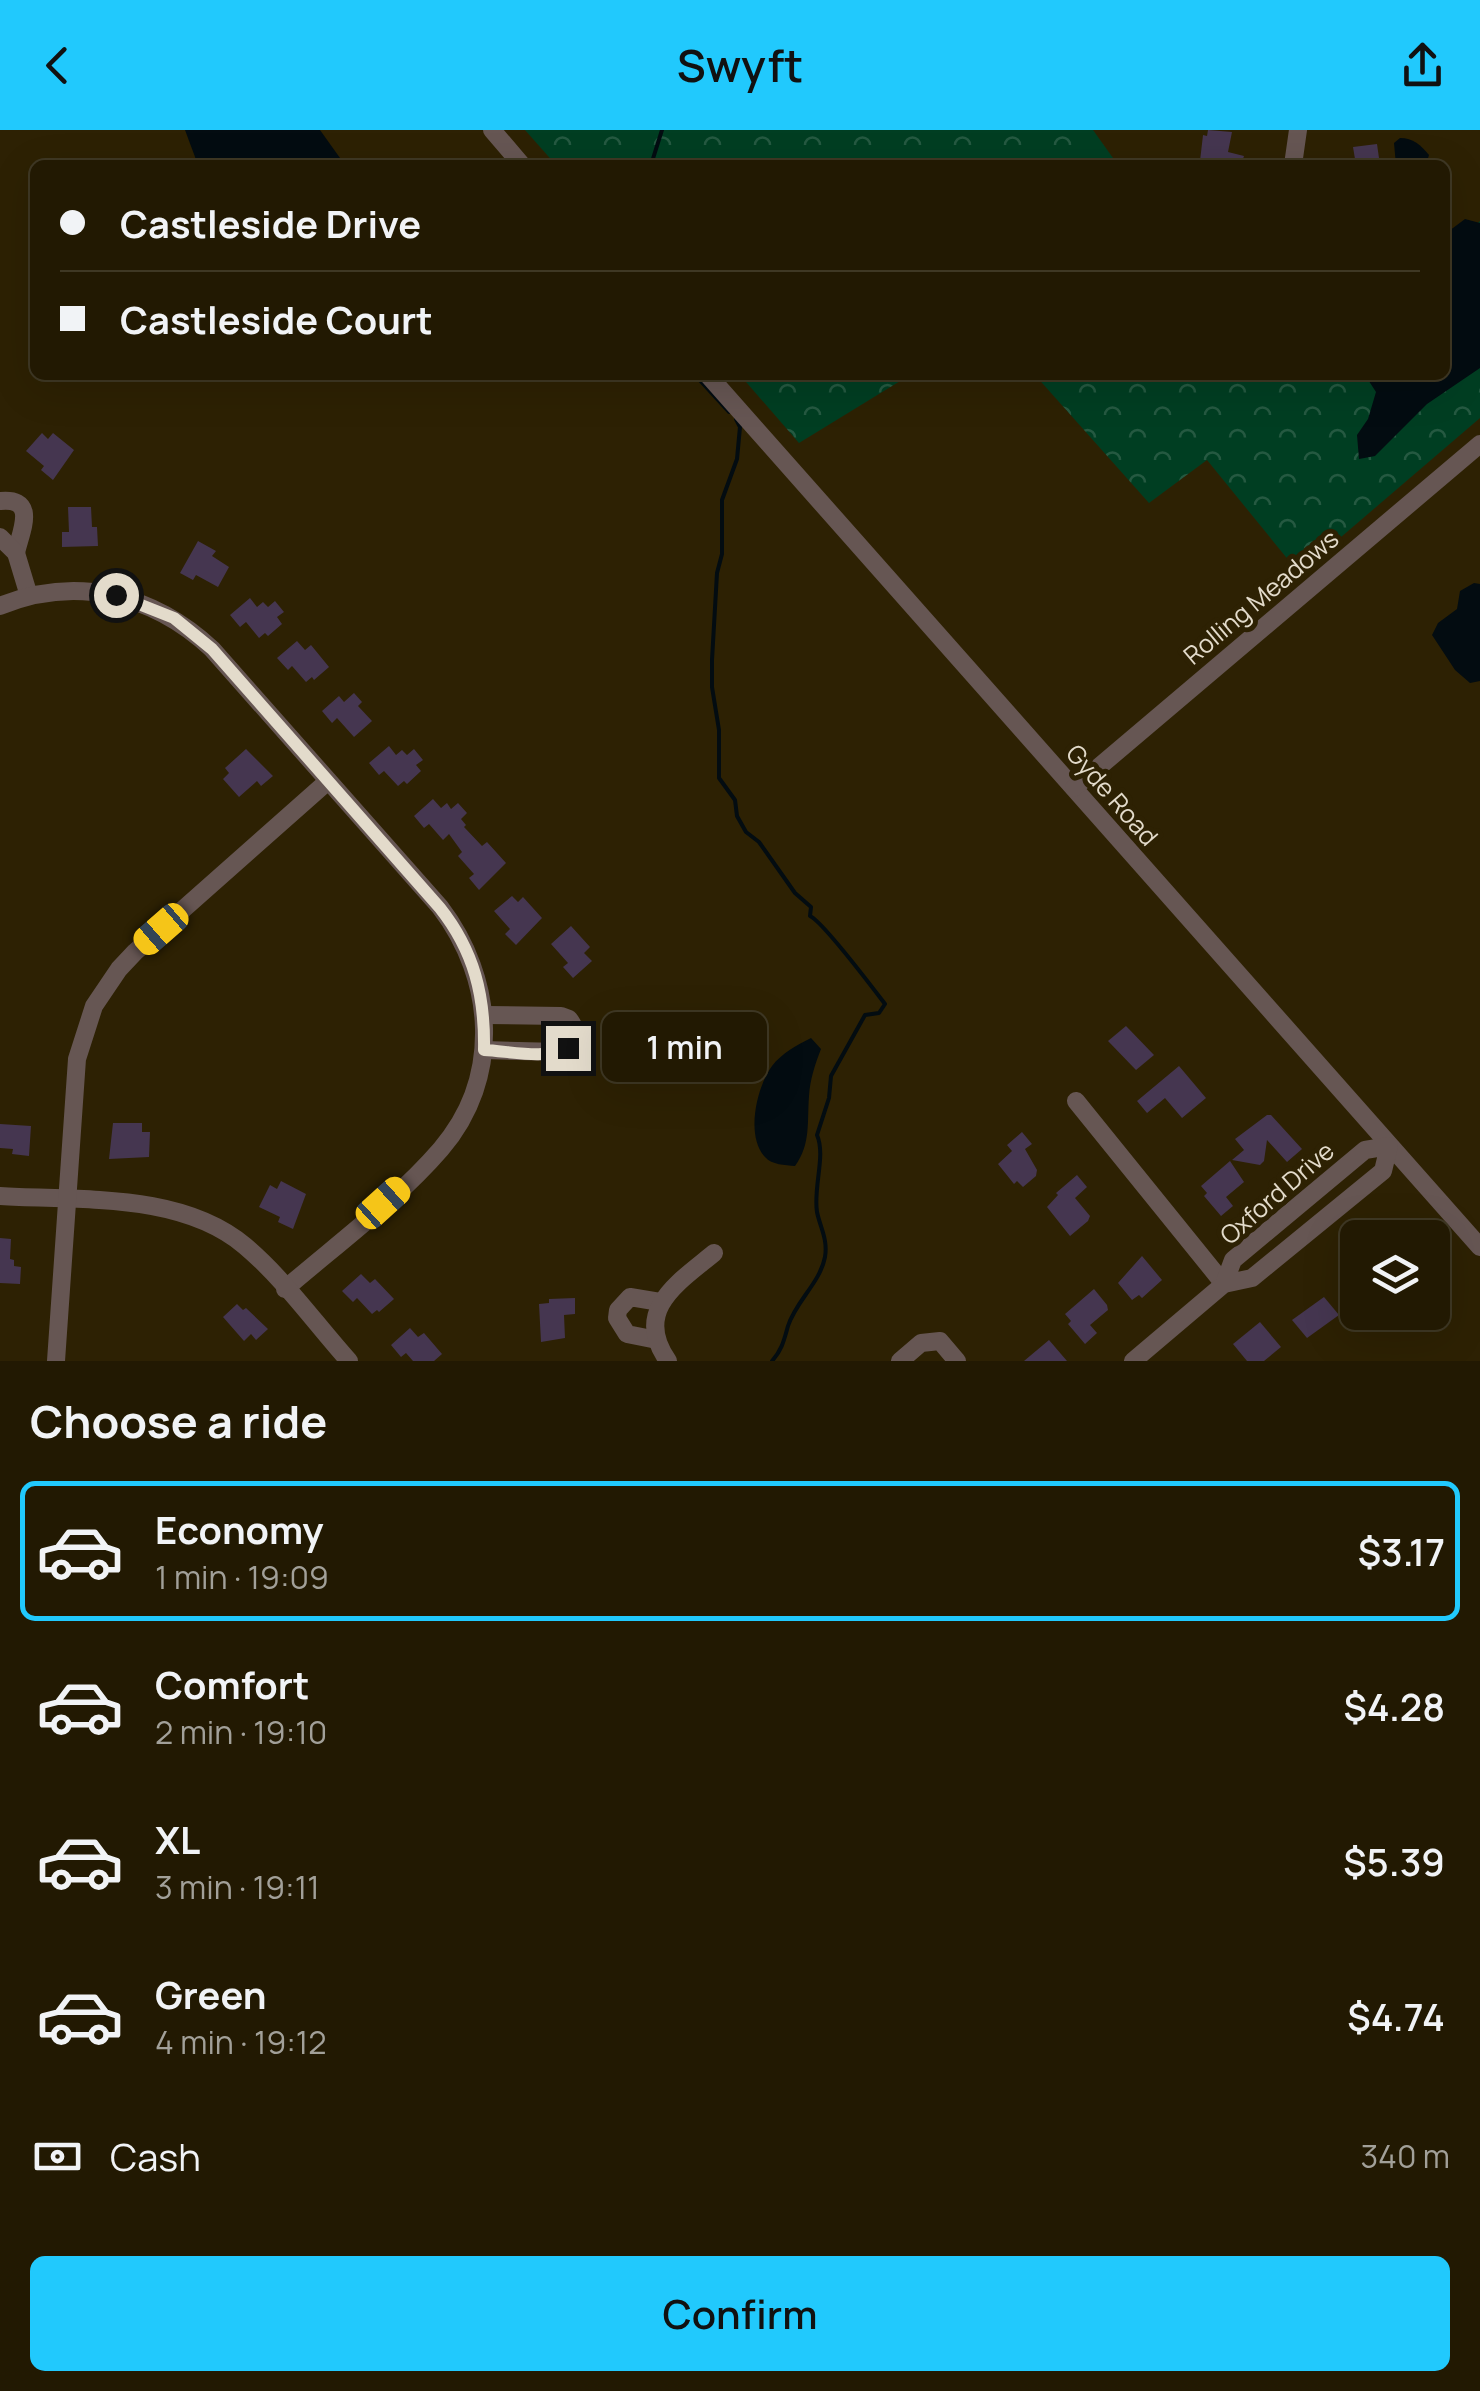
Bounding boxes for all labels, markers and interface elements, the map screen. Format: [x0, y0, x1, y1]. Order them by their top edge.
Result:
text: Swyft [677, 34, 803, 96]
icon: back [30, 38, 85, 93]
icon: share [1395, 38, 1450, 93]
text: Castleside Drive [120, 197, 421, 249]
text: Castleside Court [120, 293, 433, 345]
street label: Rolling Meadows [1176, 521, 1346, 672]
route start [94, 573, 139, 618]
street label: Gyde Road [1058, 736, 1166, 853]
car [129, 898, 193, 960]
callout: 1 min [603, 1013, 768, 1083]
text: 1 min [646, 1025, 723, 1069]
route end [546, 1026, 591, 1071]
street label: Oxford Drive [1212, 1133, 1341, 1252]
car [351, 1172, 415, 1234]
map controls [1340, 1220, 1450, 1330]
button: layers [1340, 1220, 1450, 1330]
text: Choose a ride [30, 1390, 327, 1452]
text: Economy [155, 1503, 324, 1555]
icon: car [35, 1506, 125, 1596]
text: $3.17 [1358, 1525, 1445, 1577]
text: 1 min · 19:09 [155, 1555, 329, 1599]
text: Comfort [155, 1658, 309, 1710]
icon: car [35, 1661, 125, 1751]
text: $4.28 [1343, 1680, 1445, 1732]
text: 2 min · 19:10 [155, 1710, 327, 1754]
text: XL [155, 1813, 200, 1865]
icon: car [35, 1816, 125, 1906]
text: $5.39 [1343, 1835, 1445, 1887]
text: 3 min · 19:11 [155, 1865, 320, 1909]
text: Green [155, 1968, 267, 2020]
icon: car [35, 1971, 125, 2061]
text: $4.74 [1347, 1990, 1445, 2042]
text: 4 min · 19:12 [155, 2020, 327, 2064]
icon: cash [30, 2129, 85, 2184]
text: Cash [110, 2130, 201, 2182]
text: 340 m [1360, 2134, 1450, 2178]
button: Confirm [30, 2256, 1450, 2371]

